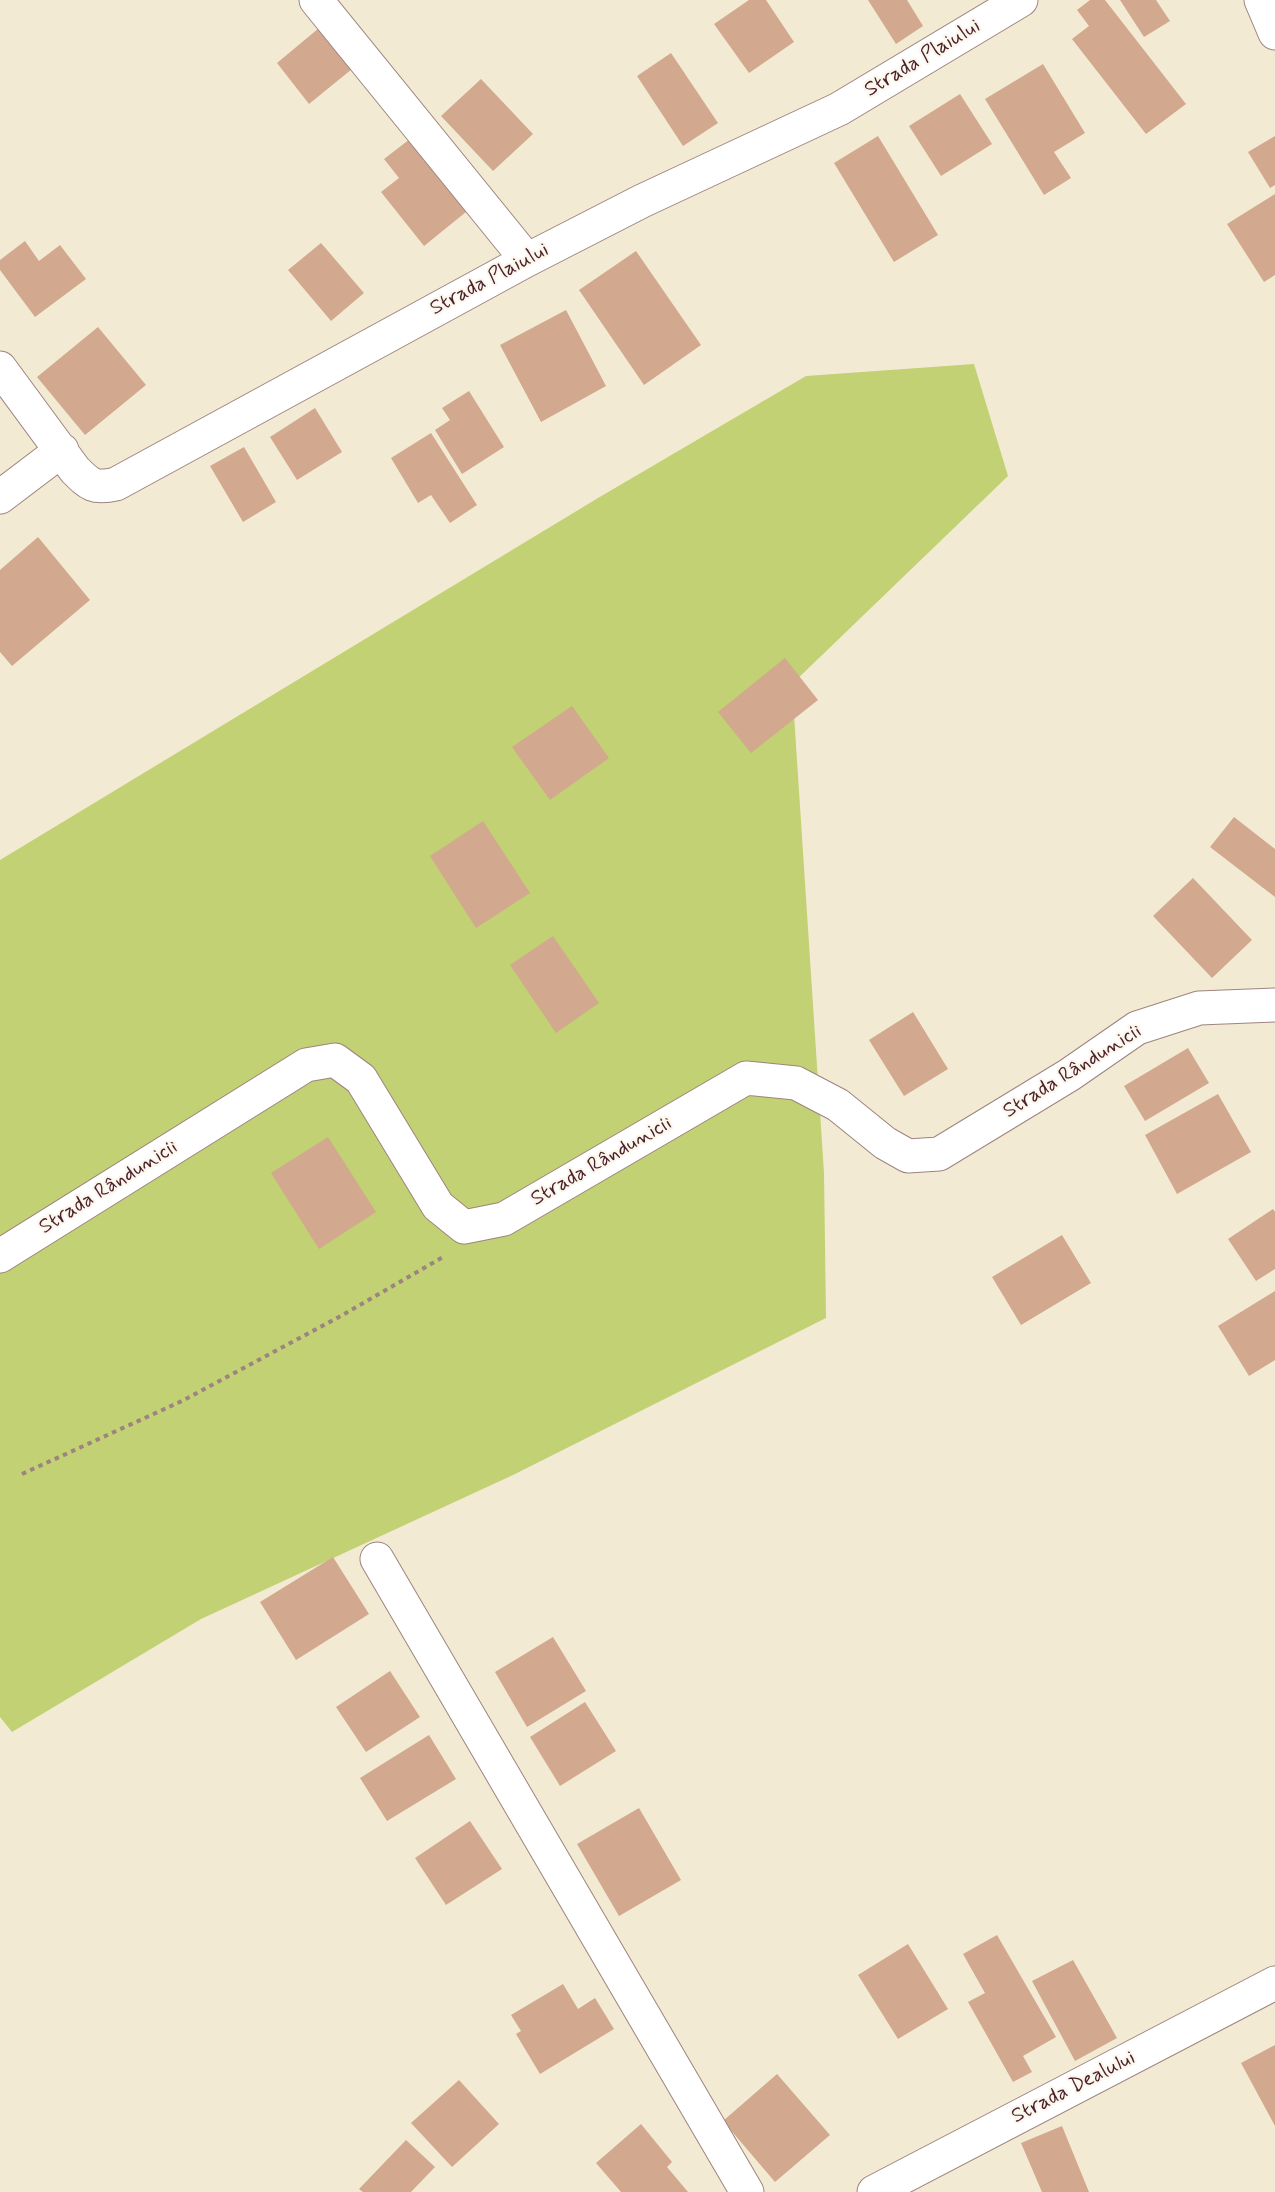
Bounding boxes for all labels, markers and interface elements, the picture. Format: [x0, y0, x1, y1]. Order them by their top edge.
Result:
street label: Strada Plaiului [860, 14, 986, 104]
street label: Strada Plaiului [426, 238, 554, 322]
street label: Strada Rândunicii [999, 1019, 1147, 1125]
street label: Strada Rândunicii [527, 1111, 677, 1213]
street label: Strada Rândunicii [35, 1135, 183, 1241]
street label: Strada Dealului [1008, 2046, 1140, 2130]

